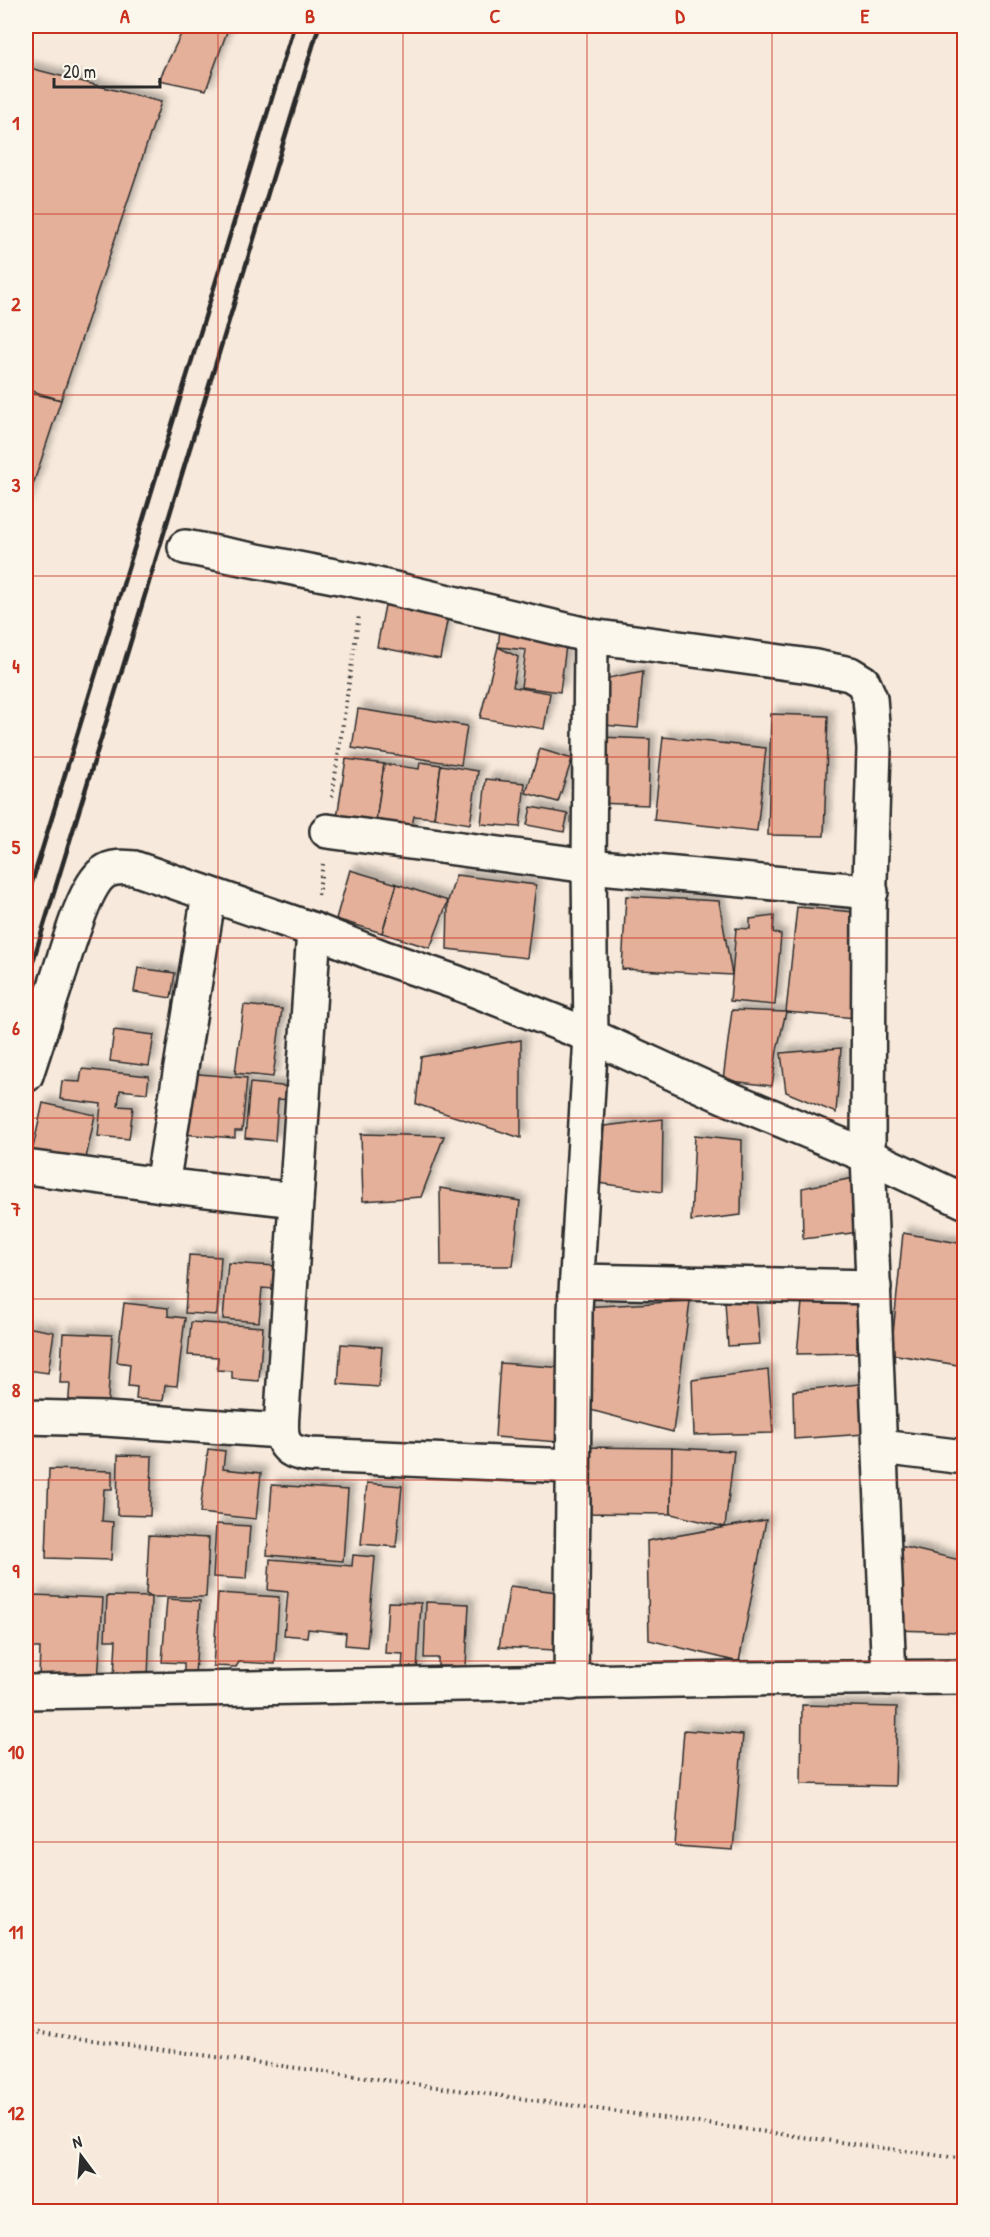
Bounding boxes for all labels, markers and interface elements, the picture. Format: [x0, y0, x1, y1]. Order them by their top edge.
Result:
text: A [120, 2, 130, 29]
text: B [305, 2, 315, 29]
text: C [490, 2, 501, 29]
text: D [675, 2, 685, 29]
text: E [861, 2, 870, 29]
scale bar [54, 51, 160, 89]
text: 20 m [63, 59, 96, 84]
text: 1 [12, 109, 20, 136]
text: 2 [11, 290, 21, 317]
text: 3 [12, 471, 21, 498]
text: 4 [12, 652, 20, 679]
text: 5 [12, 833, 21, 860]
text: 6 [12, 1014, 20, 1041]
text: 7 [10, 1195, 21, 1222]
text: 8 [12, 1376, 21, 1403]
text: 9 [12, 1557, 20, 1584]
text: 10 [8, 1738, 24, 1765]
text: 11 [9, 1918, 23, 1945]
text: 12 [8, 2099, 25, 2126]
north arrow [51, 2126, 111, 2186]
text: N [70, 2130, 84, 2153]

